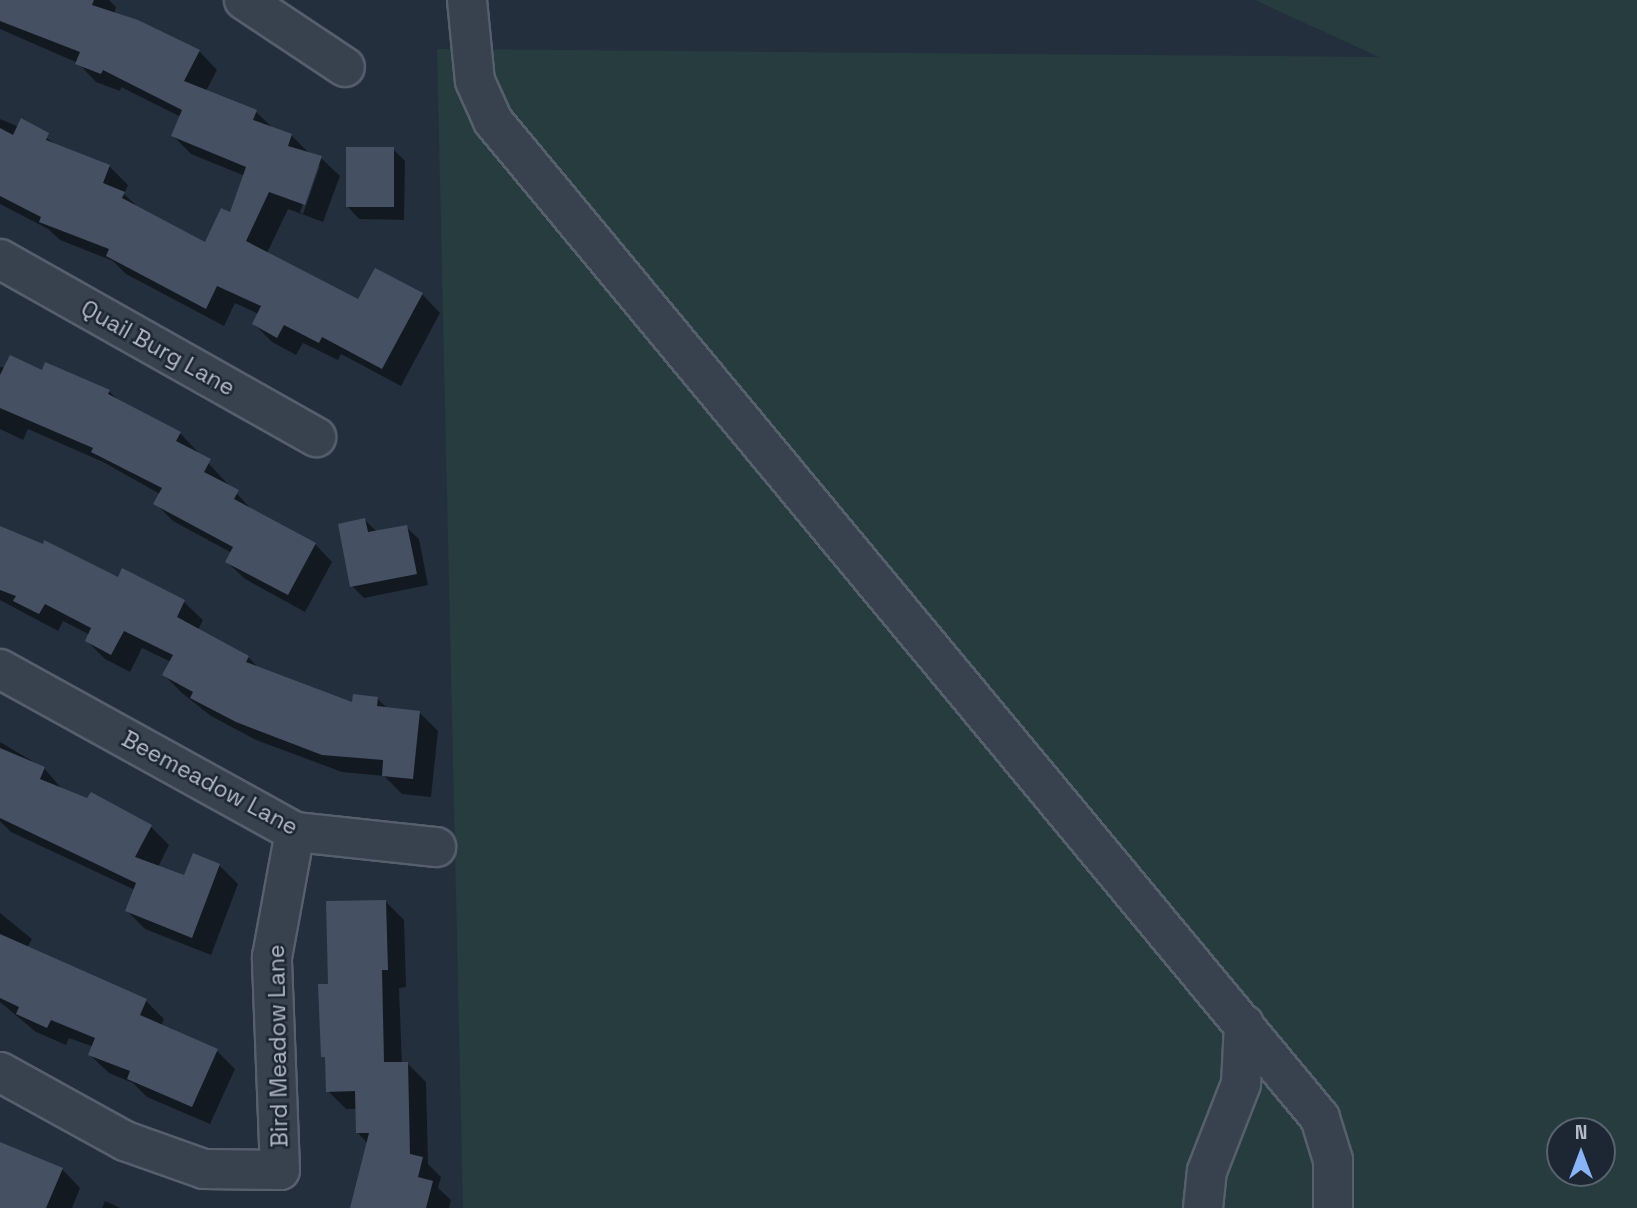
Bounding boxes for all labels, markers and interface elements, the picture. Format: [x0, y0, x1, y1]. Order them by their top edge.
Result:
street label: Quail Burg Lane [76, 294, 240, 402]
street label: Beemeadow Lane [117, 725, 303, 841]
street label: Bird Meadow Lane [262, 944, 294, 1148]
north arrow [1546, 1117, 1616, 1187]
text: N [1575, 1120, 1587, 1145]

